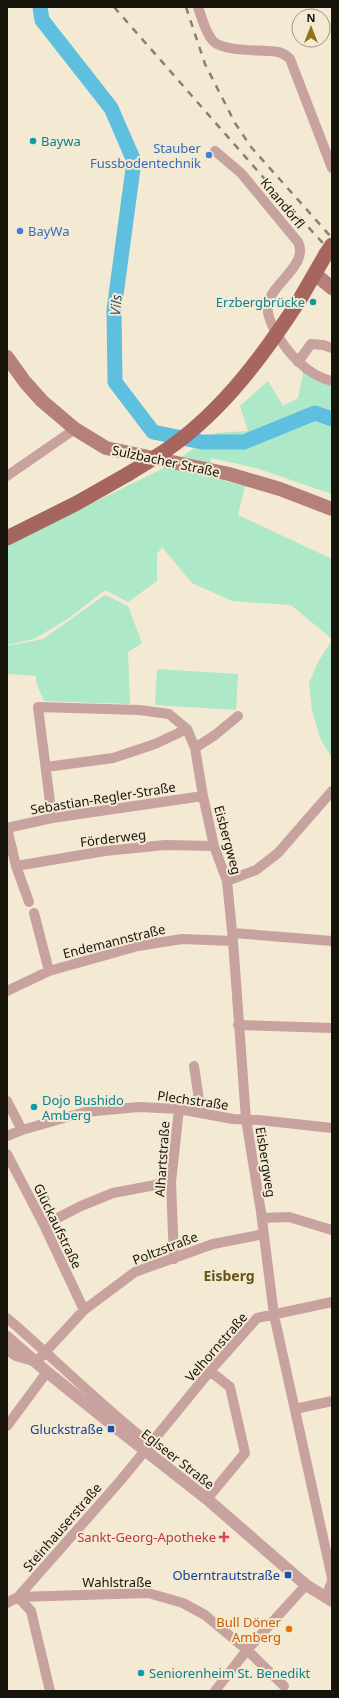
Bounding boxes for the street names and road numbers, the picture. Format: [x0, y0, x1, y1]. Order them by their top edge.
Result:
street label: Knandörfl [257, 174, 309, 232]
street label: Sulzbacher Straße [110, 441, 222, 481]
street label: Sebastian-Regler-Straße [29, 778, 177, 818]
street label: Eisbergweg [210, 803, 246, 877]
street label: Förderweg [79, 825, 147, 851]
street label: Endemannstraße [61, 920, 167, 962]
street label: Plechstraße [156, 1086, 230, 1114]
street label: Alhartstraße [150, 1121, 174, 1197]
street label: Eisbergweg [252, 1126, 280, 1198]
street label: Glückaufstraße [30, 1180, 86, 1272]
street label: Poltzstraße [130, 1227, 200, 1269]
street label: Velhornstraße [181, 1308, 251, 1386]
street label: Eglseer Straße [138, 1425, 218, 1493]
street label: Steinhauserstraße [19, 1479, 105, 1575]
street label: Wahlstraße [82, 1573, 152, 1591]

